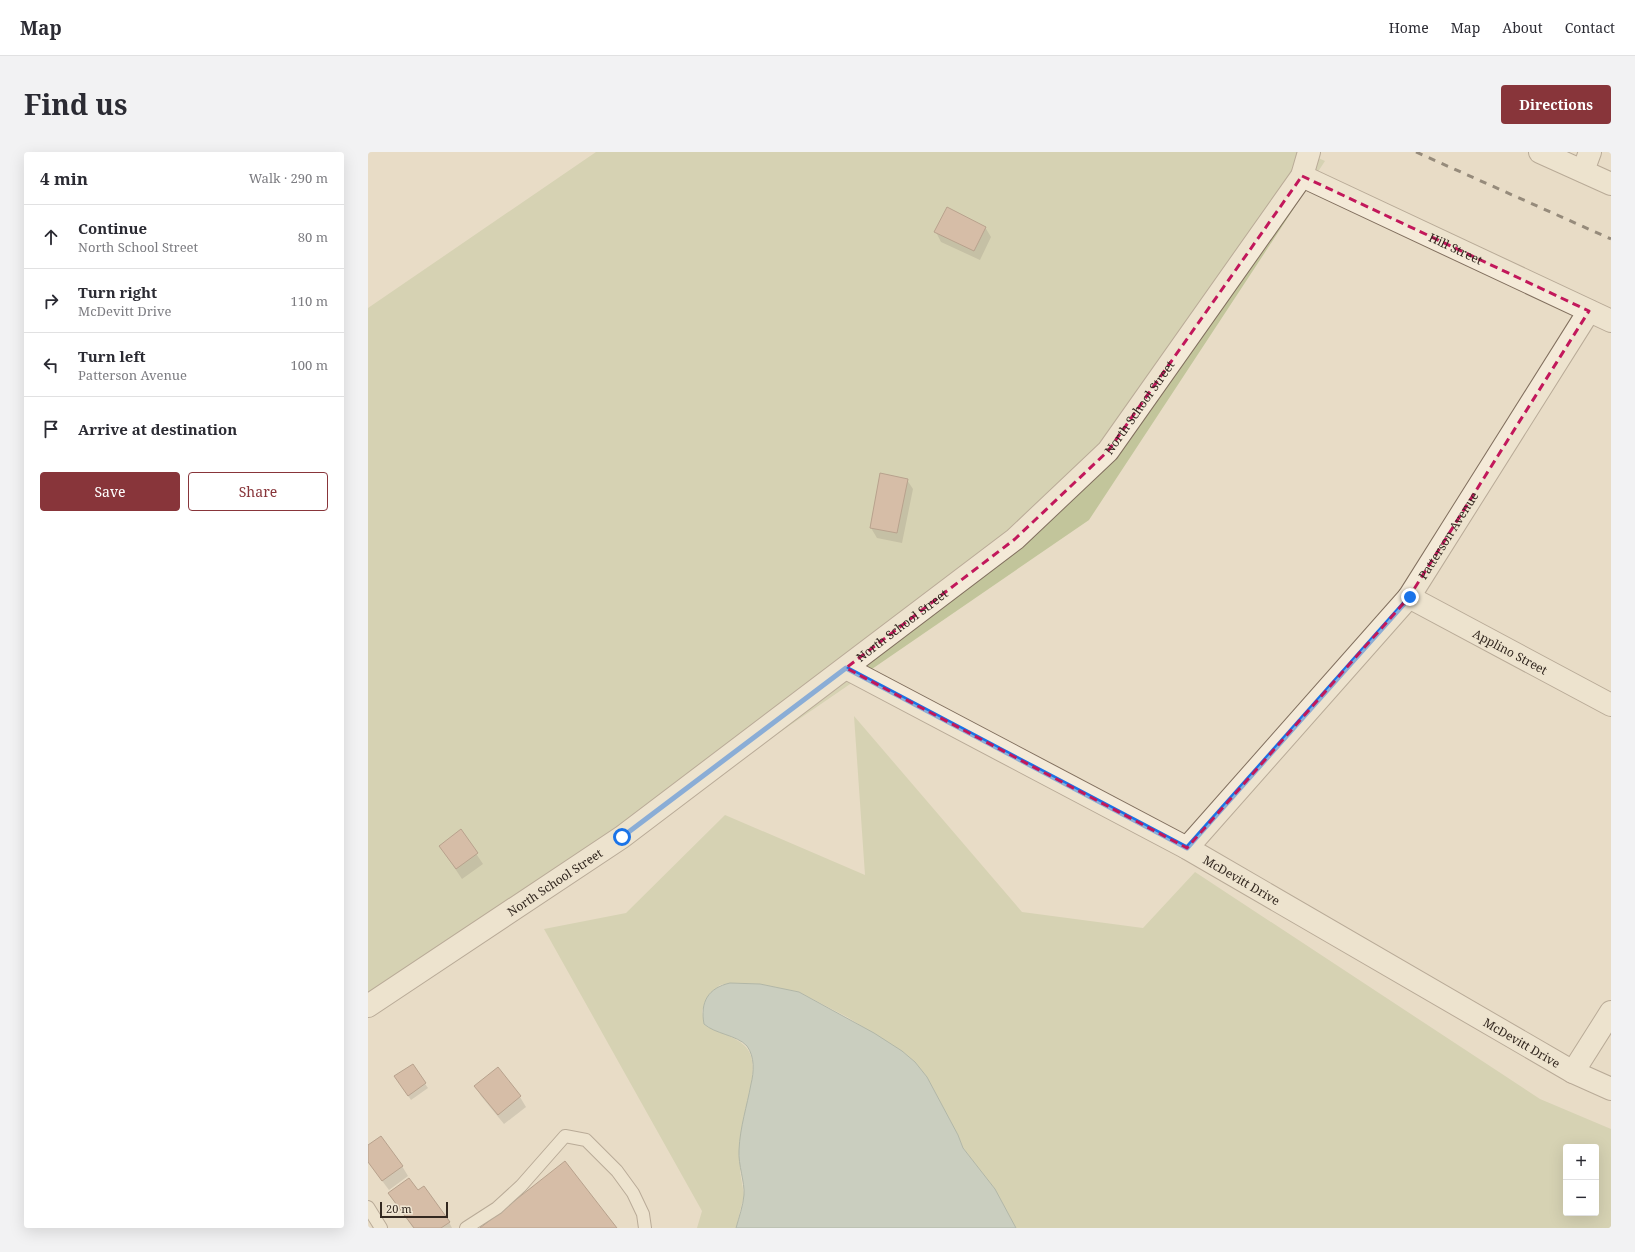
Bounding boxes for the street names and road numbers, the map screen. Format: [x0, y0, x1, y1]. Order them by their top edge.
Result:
street label: Hill Street [1426, 228, 1486, 268]
street label: North School Street [1100, 357, 1178, 457]
street label: Patterson Avenue [1414, 488, 1482, 582]
street label: North School Street [852, 585, 951, 665]
street label: Applino Street [1470, 624, 1551, 678]
street label: North School Street [504, 844, 605, 920]
street label: McDevitt Drive [1200, 851, 1283, 909]
street label: McDevitt Drive [1480, 1013, 1564, 1071]

